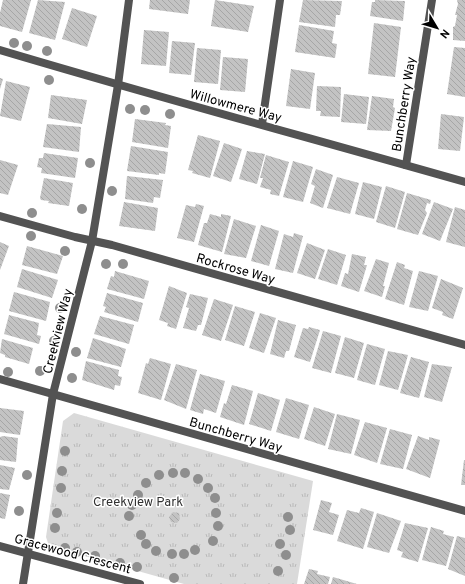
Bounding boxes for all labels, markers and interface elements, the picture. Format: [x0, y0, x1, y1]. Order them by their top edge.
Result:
north arrow [417, 8, 457, 48]
text: N [436, 26, 452, 41]
street label: Bunchberry Way [390, 56, 420, 153]
street label: Willowmere Way [188, 87, 283, 127]
street label: Rockrose Way [194, 251, 277, 289]
street label: Creekview Way [41, 287, 77, 376]
street label: Bunchberry Way [187, 415, 284, 457]
park label: Creekview Park [93, 495, 183, 511]
street label: Gracewood Crescent [12, 532, 133, 578]

